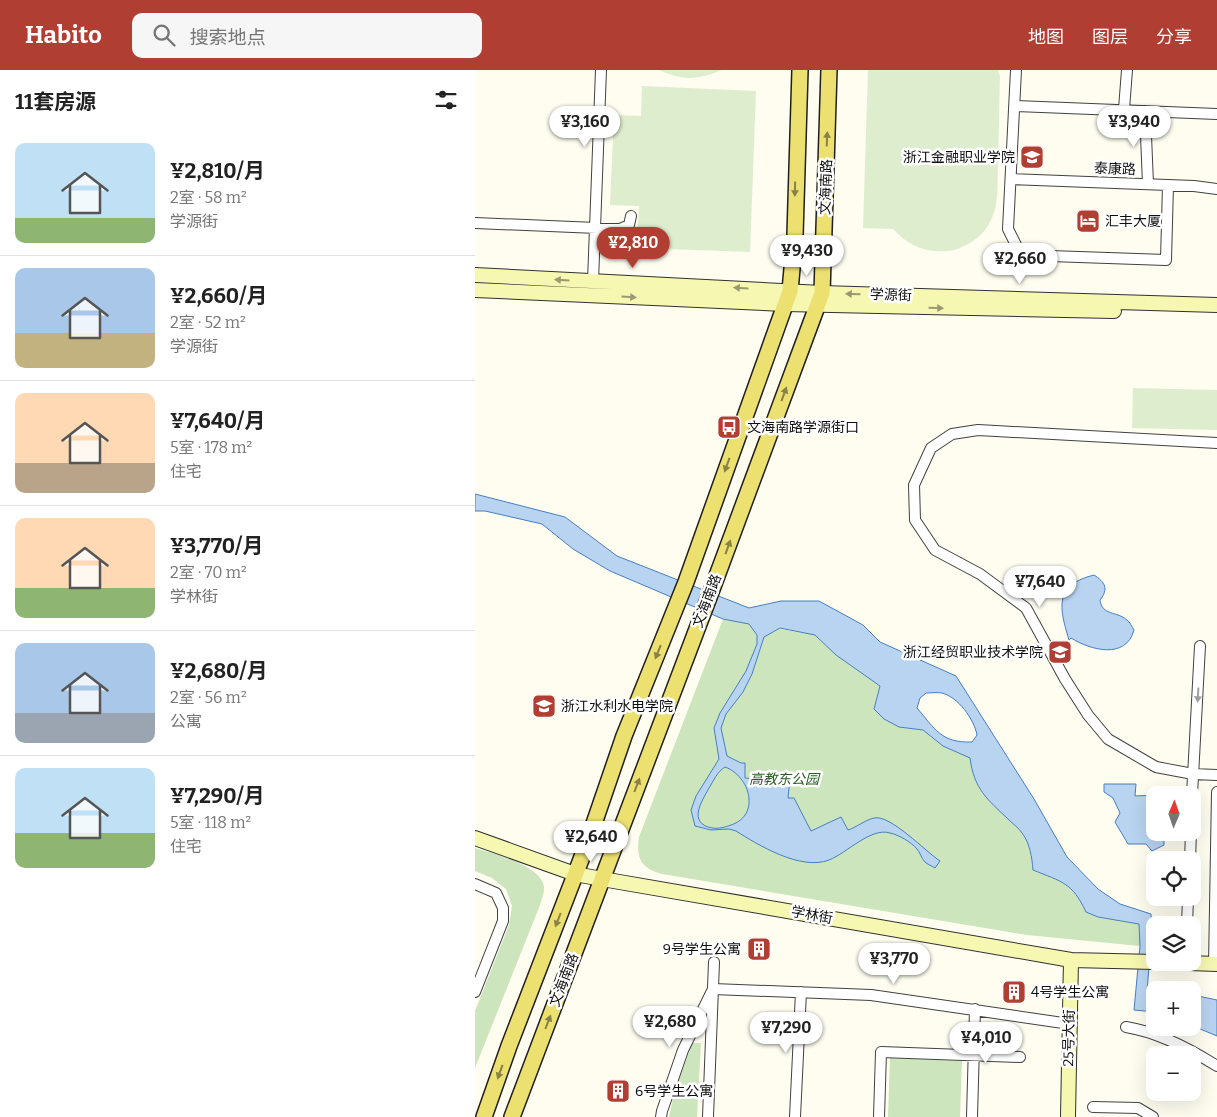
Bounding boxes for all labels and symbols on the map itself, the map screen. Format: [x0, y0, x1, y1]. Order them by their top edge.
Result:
pin: ¥3,160 [544, 106, 626, 148]
pin: ¥3,940 [1093, 106, 1175, 148]
one-way arrow [823, 131, 831, 147]
school or university icon: 浙江金融职业学院 [1019, 144, 1045, 170]
place label: 浙江金融职业学院 [903, 149, 1015, 166]
street label: 文海南路 [817, 159, 835, 215]
street label: 泰康路 [1094, 160, 1136, 178]
one-way arrow [791, 181, 799, 197]
hotel icon: 汇丰大厦 [1075, 208, 1101, 234]
place label: 汇丰大厦 [1105, 213, 1161, 230]
pin: ¥2,810 [592, 226, 674, 269]
pin: ¥9,430 [766, 234, 848, 277]
pin: ¥2,660 [979, 242, 1061, 285]
one-way arrow [553, 275, 569, 283]
one-way arrow [733, 284, 749, 292]
street label: 学源街 [870, 286, 912, 304]
one-way arrow [845, 289, 861, 297]
one-way arrow [621, 293, 637, 301]
one-way arrow [929, 304, 945, 312]
one-way arrow [780, 386, 788, 401]
bus stop icon: 文海南路学源街口 [716, 414, 742, 440]
place label: 文海南路学源街口 [747, 419, 859, 436]
one-way arrow [723, 458, 730, 473]
one-way arrow [725, 539, 732, 554]
pin: ¥7,640 [999, 566, 1081, 608]
street label: 文海南路 [689, 572, 725, 630]
school or university icon: 浙江经贸职业技术学院 [1047, 639, 1073, 665]
place label: 浙江经贸职业技术学院 [903, 644, 1043, 661]
one-way arrow [654, 645, 662, 660]
one-way arrow [1193, 687, 1201, 703]
school or university icon: 浙江水利水电学院 [531, 693, 557, 719]
place label: 浙江水利水电学院 [561, 698, 673, 715]
park label: 高教东公园 [749, 771, 821, 788]
one-way arrow [634, 778, 642, 792]
north arrow [1146, 786, 1201, 841]
pin: ¥2,640 [550, 820, 632, 863]
street label: 学林街 [790, 903, 834, 927]
one-way arrow [553, 913, 561, 927]
building icon: 9号学生公寓 [746, 936, 772, 962]
place label: 9号学生公寓 [663, 941, 741, 958]
pin: ¥3,770 [853, 942, 935, 985]
street label: 文海南路 [546, 951, 582, 1009]
building icon: 4号学生公寓 [1001, 979, 1027, 1005]
place label: 4号学生公寓 [1031, 984, 1109, 1001]
pin: ¥2,680 [629, 1006, 711, 1048]
street label: 25号大街 [1060, 1009, 1078, 1067]
pin: ¥7,290 [745, 1012, 827, 1054]
one-way arrow [544, 1014, 552, 1029]
pin: ¥4,010 [945, 1022, 1027, 1064]
one-way arrow [496, 1064, 503, 1079]
building icon: 6号学生公寓 [605, 1078, 631, 1104]
place label: 6号学生公寓 [635, 1083, 713, 1100]

